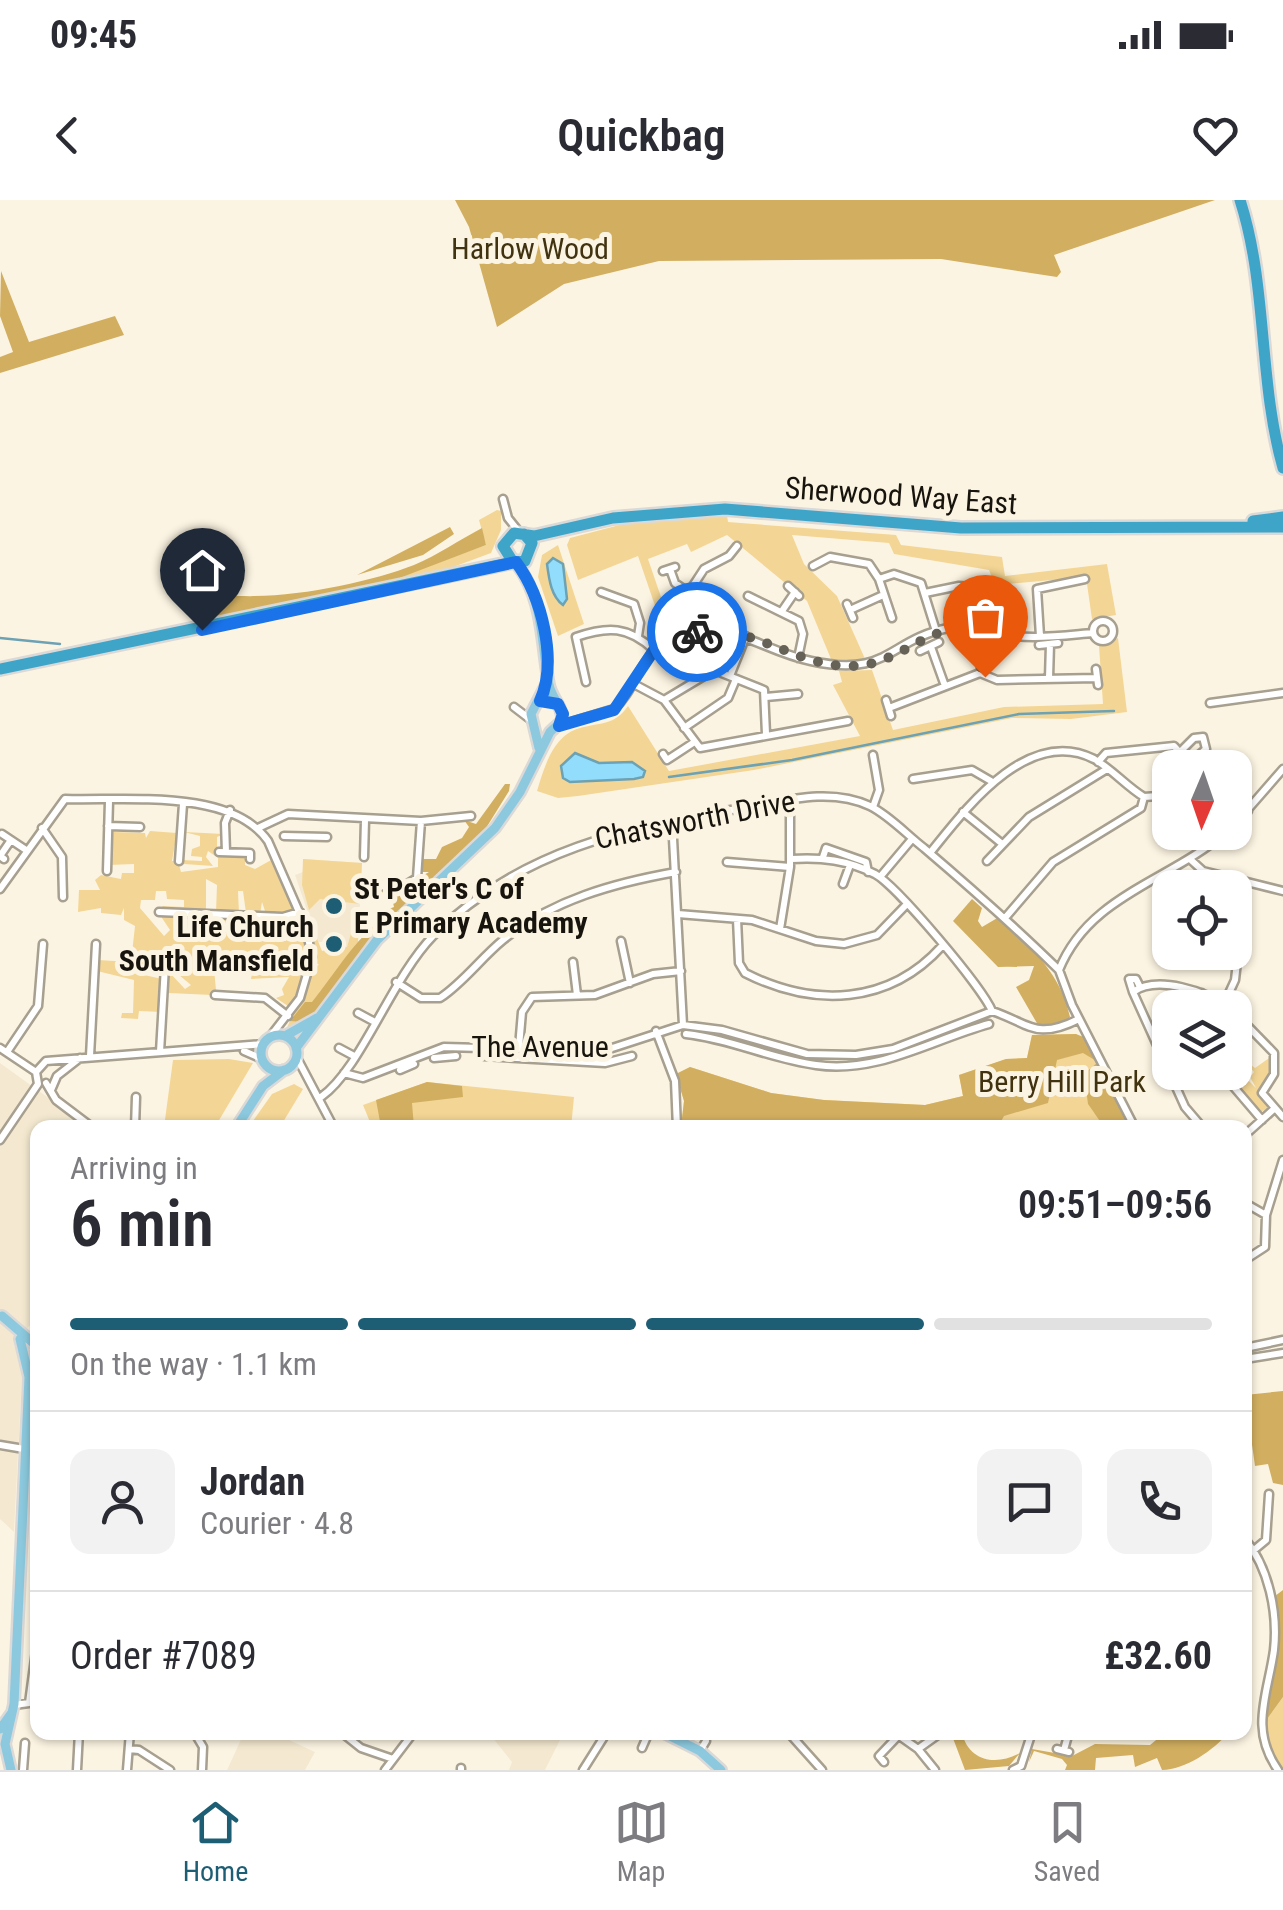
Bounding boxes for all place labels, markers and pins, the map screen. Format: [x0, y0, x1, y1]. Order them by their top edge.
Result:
pin [160, 528, 245, 631]
pin [943, 575, 1028, 678]
place label: St Peter's C of E Primary Academy [354, 871, 588, 940]
marker: St Peter's C of E Primary Academy [323, 895, 345, 917]
place label: Life Church South Mansfield [119, 909, 314, 978]
marker: Life Church South Mansfield [323, 933, 345, 955]

